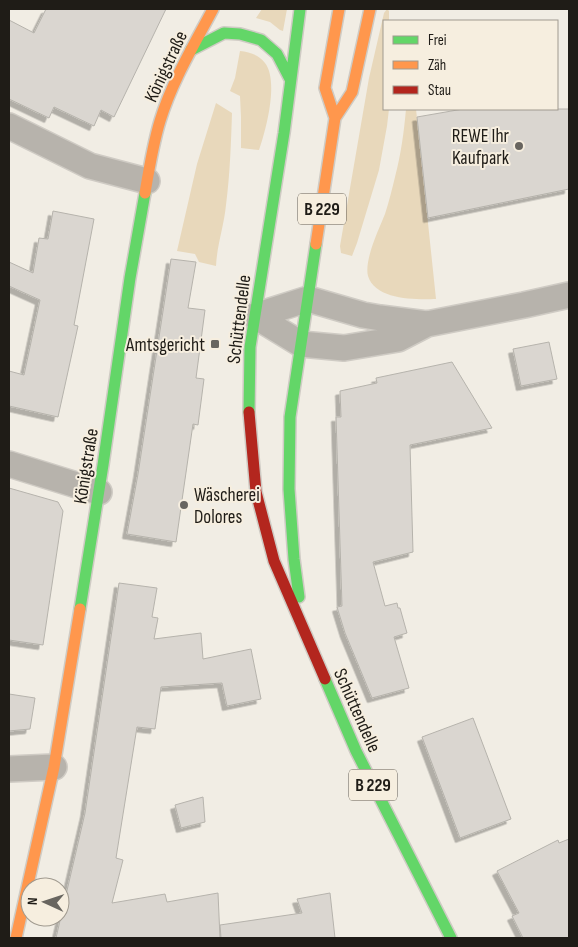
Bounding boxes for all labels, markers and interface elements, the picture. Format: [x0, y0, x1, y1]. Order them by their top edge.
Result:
legend [383, 20, 558, 110]
street label: Königstraße [140, 27, 193, 106]
text: Frei [428, 31, 447, 50]
text: Zäh [428, 56, 446, 75]
text: Stau [428, 81, 451, 100]
place label: REWE Ihr Kaufpark [452, 125, 510, 170]
marker: REWE Ihr Kaufpark [513, 140, 525, 152]
road number: B 229 [298, 193, 346, 224]
street label: Schüttendelle [223, 273, 256, 365]
place label: Amtsgericht [125, 334, 205, 357]
marker: Amtsgericht [209, 338, 221, 350]
street label: Königstraße [69, 427, 104, 506]
place label: Wäscherei Dolores [194, 484, 260, 529]
marker: Wäscherei Dolores [178, 499, 190, 511]
street label: Schüttendelle [328, 665, 385, 756]
road number: B 229 [349, 770, 397, 800]
north arrow [20, 877, 70, 927]
text: N [24, 897, 41, 906]

